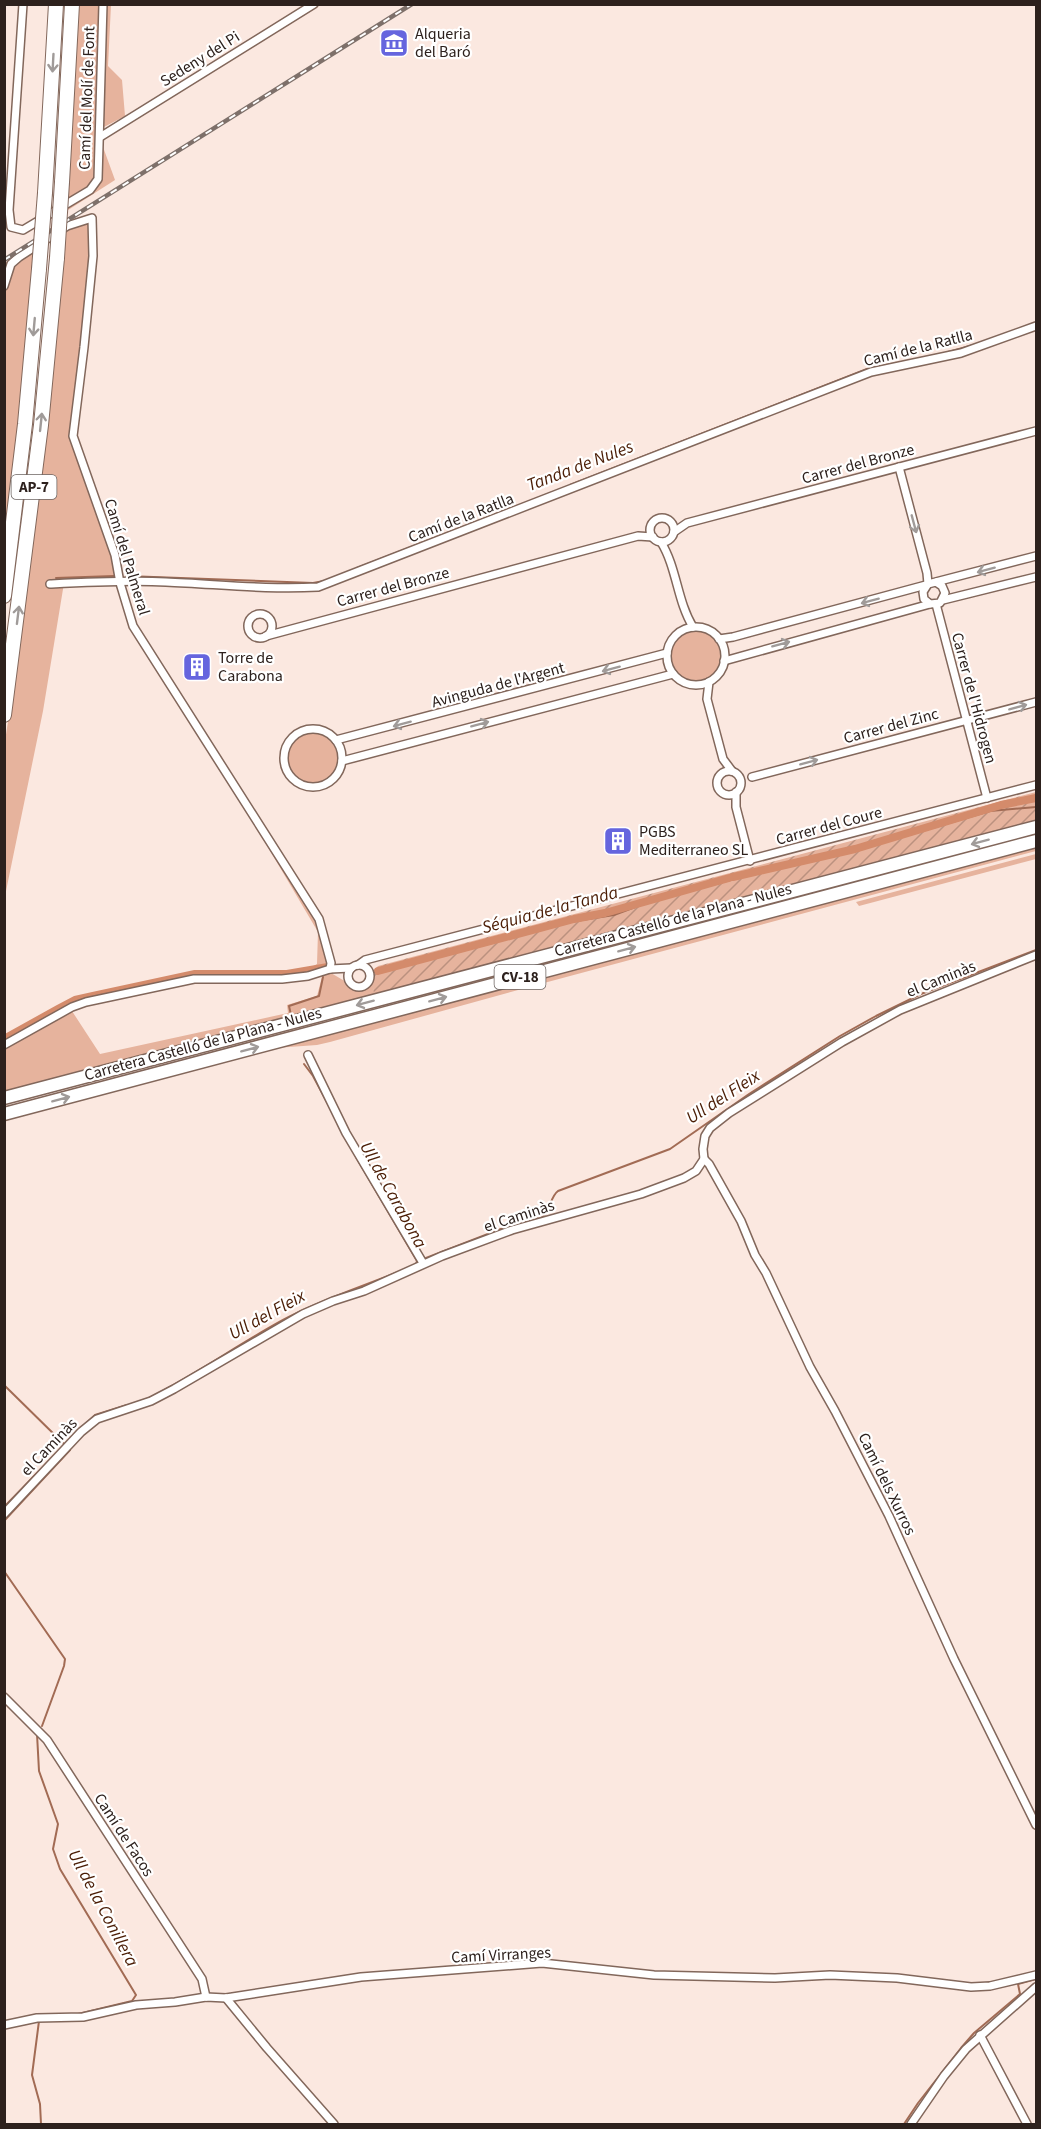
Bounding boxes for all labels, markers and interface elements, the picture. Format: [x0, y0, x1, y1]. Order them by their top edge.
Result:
place label: Alqueria del Baró [415, 23, 471, 63]
street label: Camí del Molí de Font [73, 25, 101, 170]
street label: Sedeny del Pi [156, 26, 244, 92]
museum icon: Alqueria del Baró [378, 27, 410, 59]
one-way arrow [47, 52, 58, 72]
one-way arrow [28, 317, 39, 337]
street label: Camí de la Ratlla [861, 324, 975, 372]
one-way arrow [36, 412, 47, 432]
water label: Tanda de Nules [523, 434, 637, 498]
street label: Carrer del Bronze [799, 438, 917, 490]
road number: AP-7 [12, 475, 57, 499]
street label: Camí de la Ratlla [405, 488, 517, 548]
street label: Camí del Palmeral [99, 496, 155, 618]
one-way arrow [909, 514, 921, 533]
street label: Carrer del Bronze [334, 561, 452, 613]
one-way arrow [977, 564, 996, 576]
one-way arrow [861, 595, 880, 607]
one-way arrow [13, 606, 24, 626]
street label: Carrer de l'Hidrogen [946, 630, 1002, 766]
one-way arrow [771, 638, 790, 650]
place label: Torre de Carabona [218, 647, 283, 687]
building icon: Torre de Carabona [181, 651, 213, 683]
street label: Avinguda de l'Argent [429, 657, 568, 713]
one-way arrow [601, 663, 620, 675]
one-way arrow [1008, 701, 1027, 712]
street label: Carrer del Zinc [841, 703, 941, 749]
one-way arrow [470, 718, 489, 729]
one-way arrow [393, 719, 412, 730]
one-way arrow [799, 756, 818, 767]
street label: Carrer del Coure [774, 801, 884, 851]
place label: PGBS Mediterraneo SL [639, 821, 748, 861]
building icon: PGBS Mediterraneo SL [602, 825, 634, 857]
one-way arrow [971, 836, 990, 848]
street label: Carretera Castelló de la Plana - Nules [552, 878, 794, 962]
water label: Séquia de la Tanda [479, 880, 621, 940]
one-way arrow [617, 943, 636, 954]
street label: el Caminàs [903, 955, 979, 1003]
road number: CV-18 [494, 965, 546, 989]
one-way arrow [428, 993, 447, 1004]
one-way arrow [356, 998, 375, 1010]
street label: Carretera Castelló de la Plana - Nules [82, 1002, 324, 1086]
one-way arrow [240, 1042, 259, 1054]
water label: Ull del Fleix [681, 1063, 766, 1130]
one-way arrow [51, 1092, 70, 1104]
water label: Ull de Carabona [353, 1137, 433, 1253]
street label: el Caminàs [481, 1194, 557, 1238]
water label: Ull del Fleix [224, 1283, 311, 1346]
street label: el Caminàs [16, 1413, 83, 1481]
street label: Camí dels Xurros [853, 1429, 921, 1539]
street label: Camí de Facos [89, 1789, 159, 1881]
water label: Ull de la Conillera [62, 1845, 145, 1971]
street label: Camí Virranges [451, 1941, 552, 1969]

